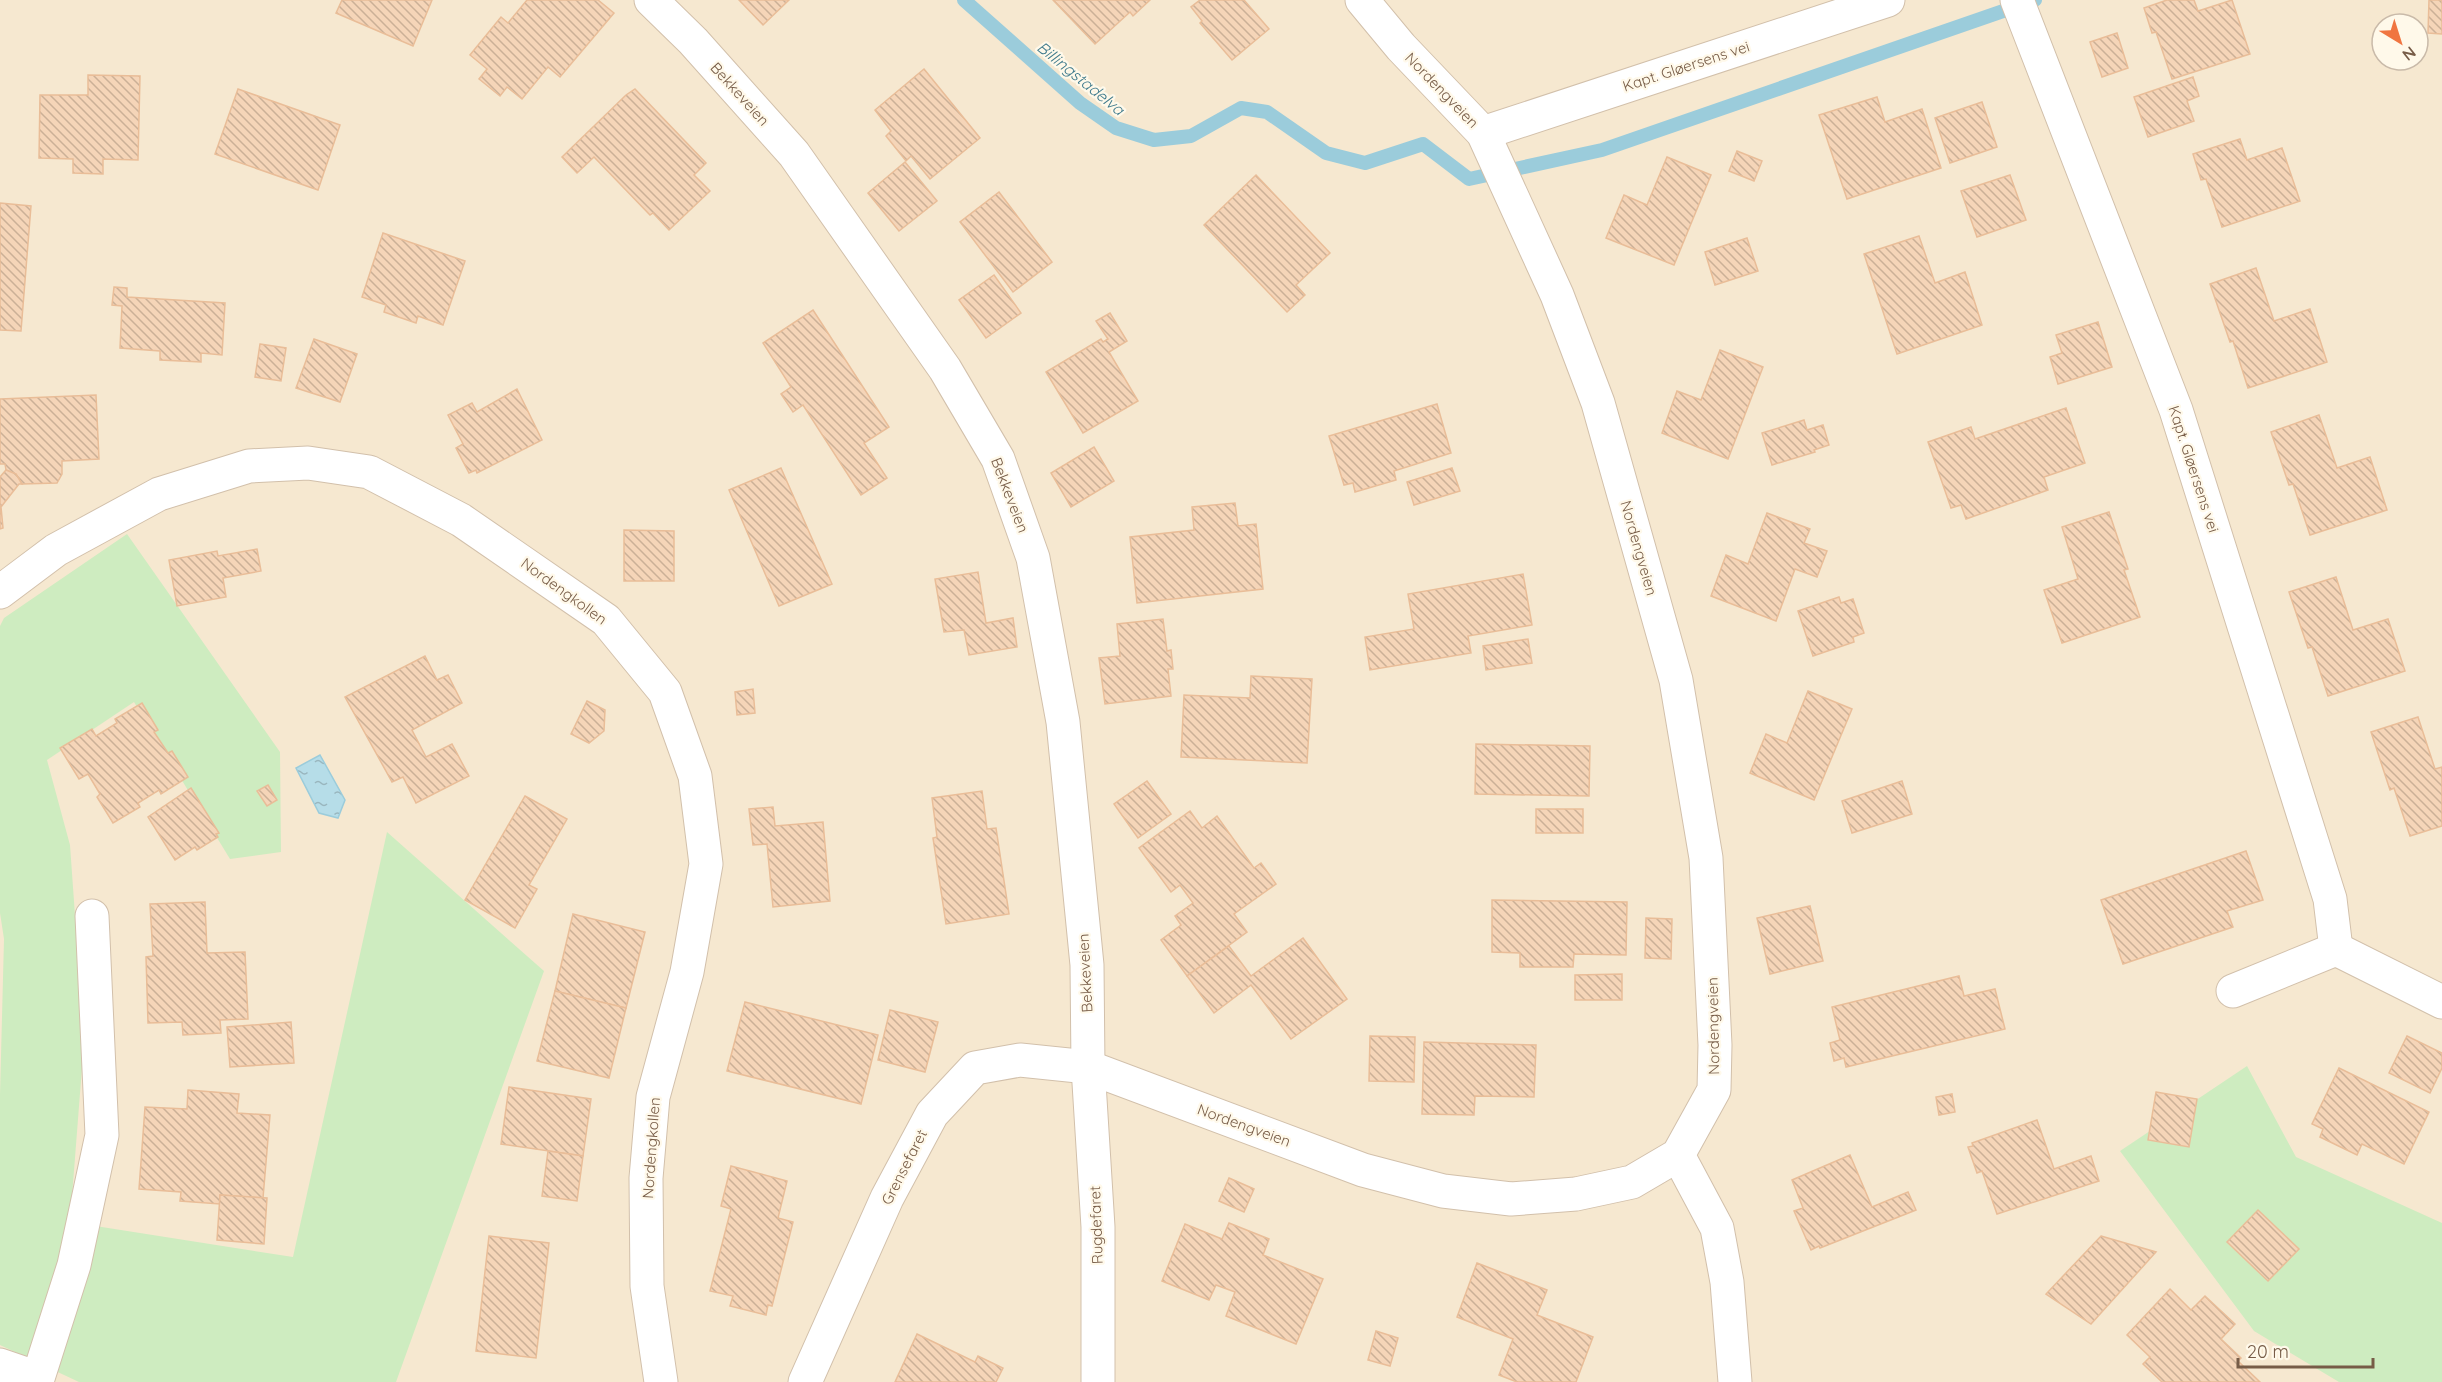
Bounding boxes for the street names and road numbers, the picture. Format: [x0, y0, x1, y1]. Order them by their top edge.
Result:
street label: Kapt. Gløersens vei [1620, 37, 1752, 95]
street label: Nordengveien [1401, 48, 1483, 132]
street label: Bekkeveien [707, 58, 773, 130]
street label: Kapt. Gløersens vei [2165, 403, 2223, 535]
street label: Bekkeveien [987, 455, 1033, 535]
street label: Nordengveien [1616, 498, 1662, 598]
street label: Nordengkollen [517, 553, 611, 629]
street label: Bekkeveien [1073, 933, 1097, 1013]
street label: Nordengveien [1703, 977, 1723, 1075]
street label: Nordengkollen [638, 1097, 664, 1199]
street label: Nordengveien [1195, 1099, 1293, 1151]
street label: Grensefaret [877, 1126, 931, 1208]
street label: Rugdefaret [1085, 1185, 1107, 1265]

